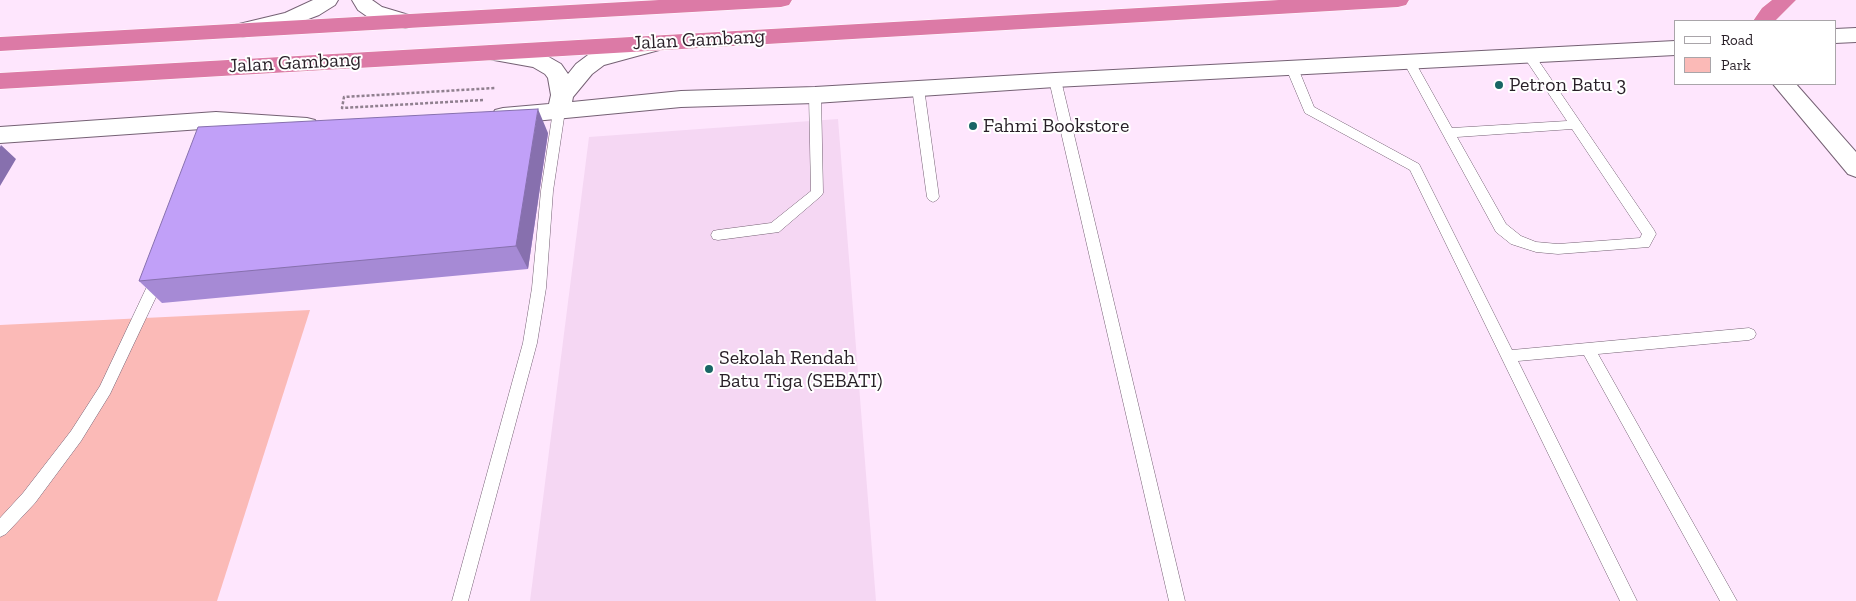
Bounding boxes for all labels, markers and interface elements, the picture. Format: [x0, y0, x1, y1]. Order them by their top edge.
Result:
legend [1674, 20, 1836, 85]
street label: Jalan Gambang [632, 25, 766, 55]
text: Road [1721, 31, 1753, 49]
street label: Jalan Gambang [228, 48, 362, 78]
text: Park [1721, 56, 1751, 74]
place label: Petron Batu 3 [1509, 73, 1626, 97]
marker: Petron Batu 3 [1493, 79, 1505, 91]
place label: Fahmi Bookstore [983, 114, 1129, 138]
marker: Fahmi Bookstore [967, 120, 979, 132]
place label: Sekolah Rendah Batu Tiga (SEBATI) [719, 346, 882, 393]
marker: Sekolah Rendah Batu Tiga (SEBATI) [703, 363, 715, 375]

